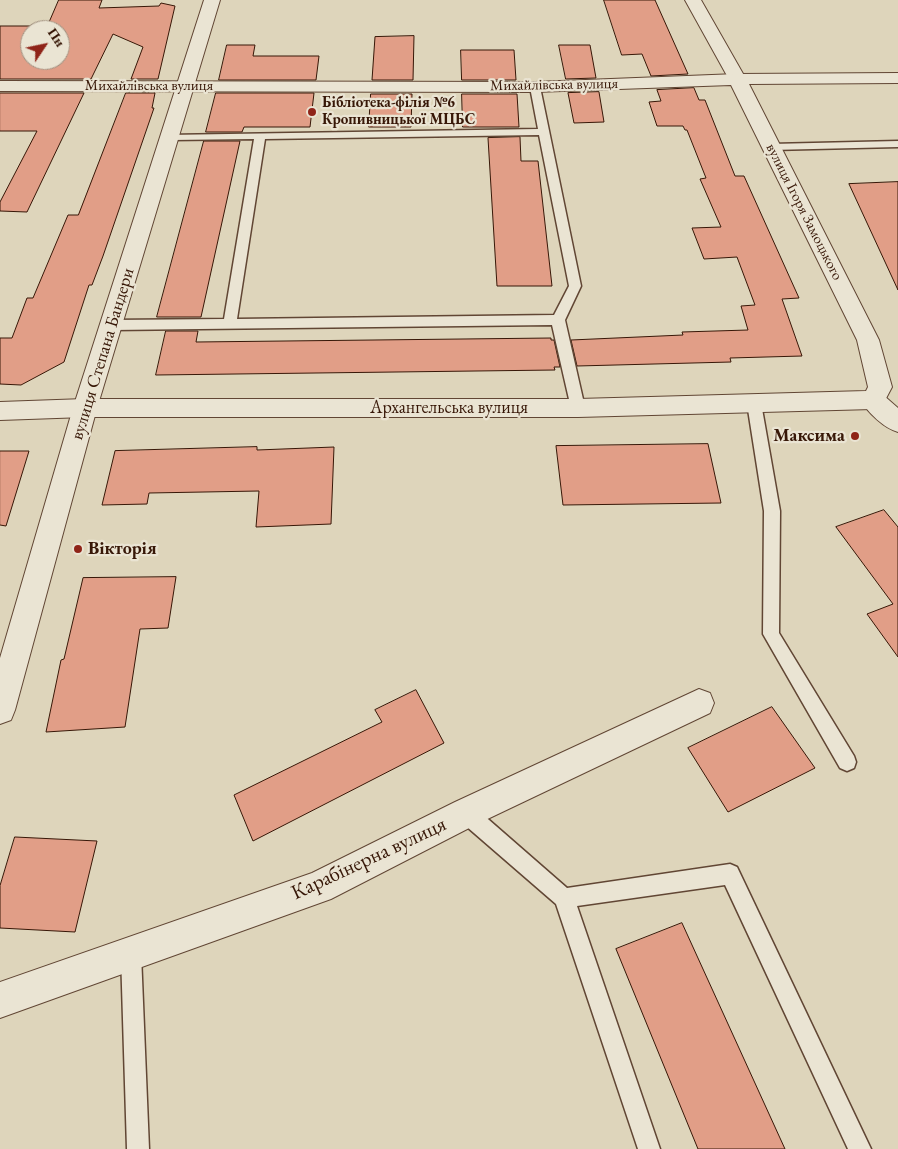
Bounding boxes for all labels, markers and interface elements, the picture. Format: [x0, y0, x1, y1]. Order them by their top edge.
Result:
north arrow [20, 20, 70, 70]
text: Пн [44, 24, 69, 50]
street label: Михайлівська вулиця [490, 75, 618, 95]
street label: Михайлівська вулиця [85, 77, 213, 95]
place label: Бібліотека-філія №6 Кропивницької МЦБС [322, 94, 475, 129]
marker: Бібліотека-філія №6 Кропивницької МЦБС [306, 106, 318, 118]
street label: вулиця Ігоря Замоцького [762, 141, 846, 283]
street label: вулиця Степана Бандери [67, 265, 139, 443]
street label: Архангельська вулиця [370, 397, 528, 419]
place label: Максима [773, 425, 845, 447]
marker: Максима [849, 430, 861, 442]
place label: Вікторія [88, 538, 157, 560]
marker: Вікторія [72, 543, 84, 555]
street label: Карабінерна вулиця [288, 812, 450, 906]

